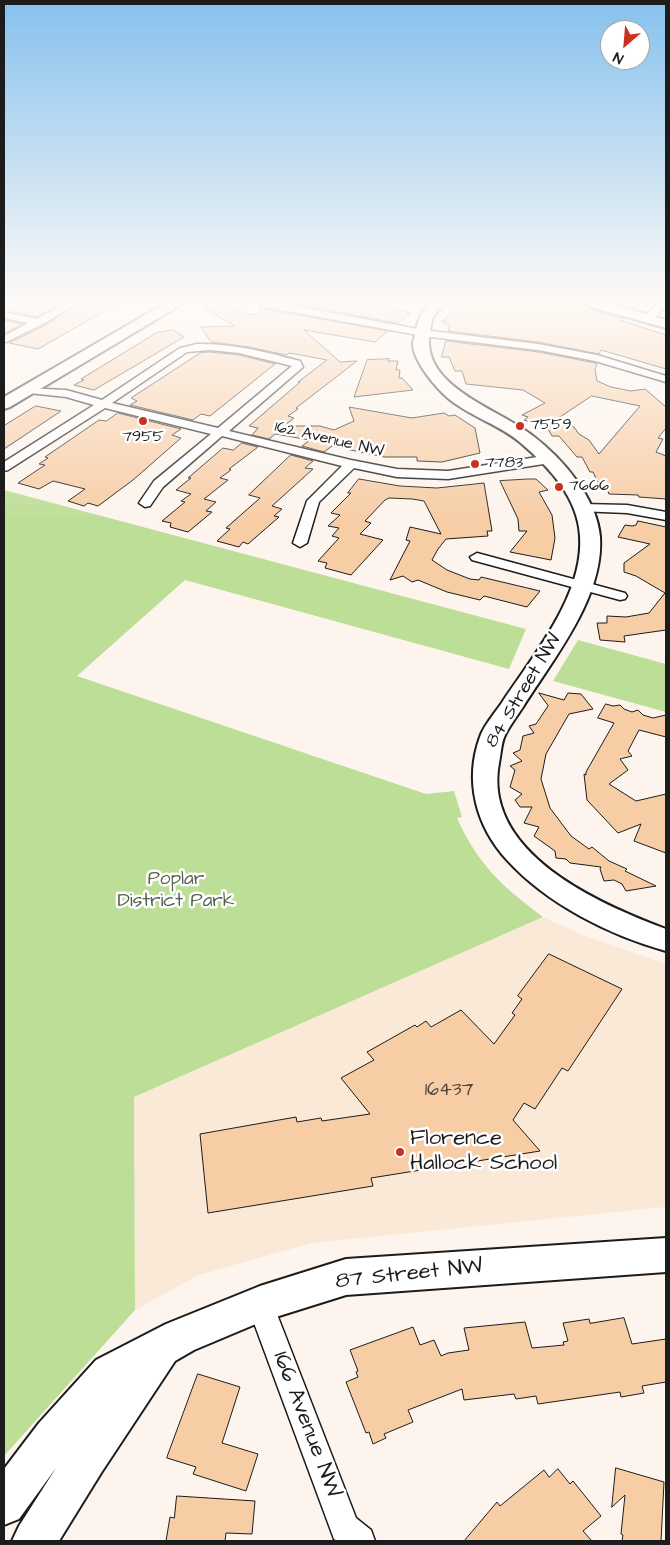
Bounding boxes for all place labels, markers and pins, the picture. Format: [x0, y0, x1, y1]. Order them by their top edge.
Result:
marker: 7955 [137, 415, 149, 427]
place label: 7559 [530, 416, 572, 436]
marker: 7559 [514, 420, 526, 432]
place label: 7955 [122, 428, 164, 448]
place label: 7783 [485, 454, 523, 474]
marker: 7783 [469, 458, 481, 470]
place label: 7666 [569, 477, 609, 497]
marker: 7666 [553, 481, 565, 493]
place label: Florence Hallock School [410, 1126, 557, 1178]
marker: Florence Hallock School [394, 1146, 406, 1158]

